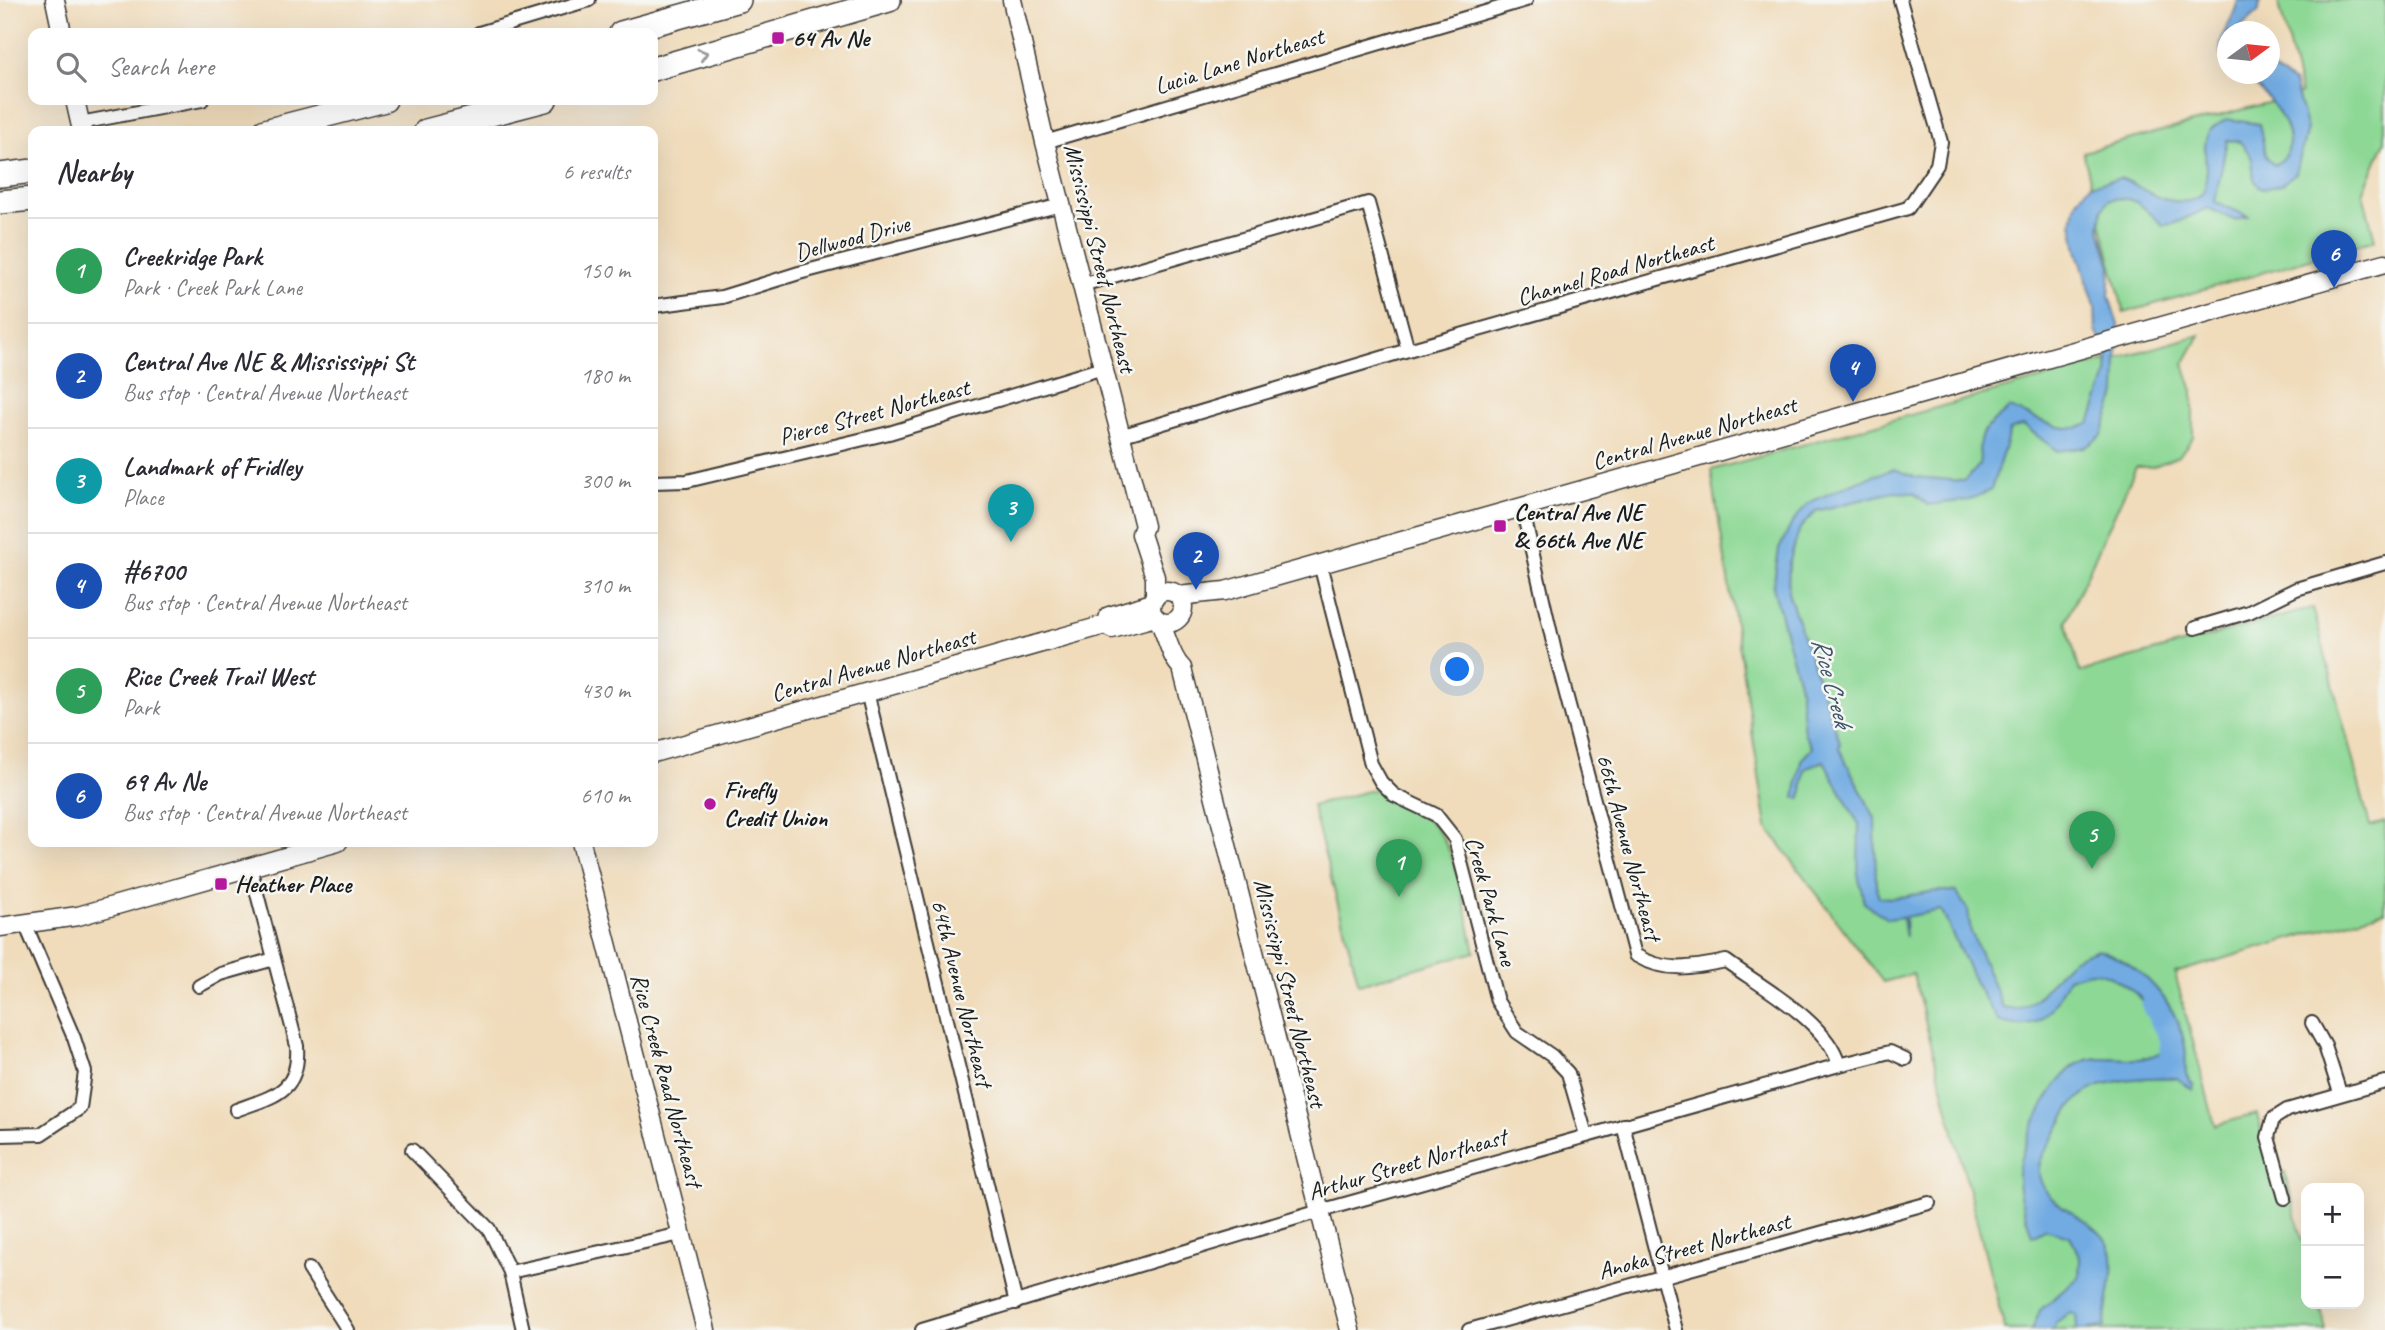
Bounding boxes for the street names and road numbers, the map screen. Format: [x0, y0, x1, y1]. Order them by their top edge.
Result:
street label: Lucia Lane Northeast [1151, 20, 1329, 101]
street label: Mississippi Street Northeast [1057, 141, 1143, 377]
street label: Dellwood Drive [791, 208, 915, 268]
street label: Channel Road Northeast [1513, 227, 1719, 312]
street label: Pierce Street Northeast [776, 372, 974, 452]
street label: Central Avenue Northeast [1588, 389, 1801, 476]
street label: Central Avenue Northeast [767, 621, 980, 708]
street label: 66th Avenue Northeast [1590, 751, 1669, 946]
street label: Creek Park Lane [1458, 833, 1524, 971]
street label: Mississippi Street Northeast [1247, 876, 1333, 1112]
street label: 64th Avenue Northeast [924, 896, 1000, 1093]
street label: Rice Creek Road Northeast [624, 970, 711, 1193]
street label: Arthur Street Northeast [1305, 1121, 1512, 1207]
street label: Anoka Street Northeast [1595, 1205, 1795, 1286]

